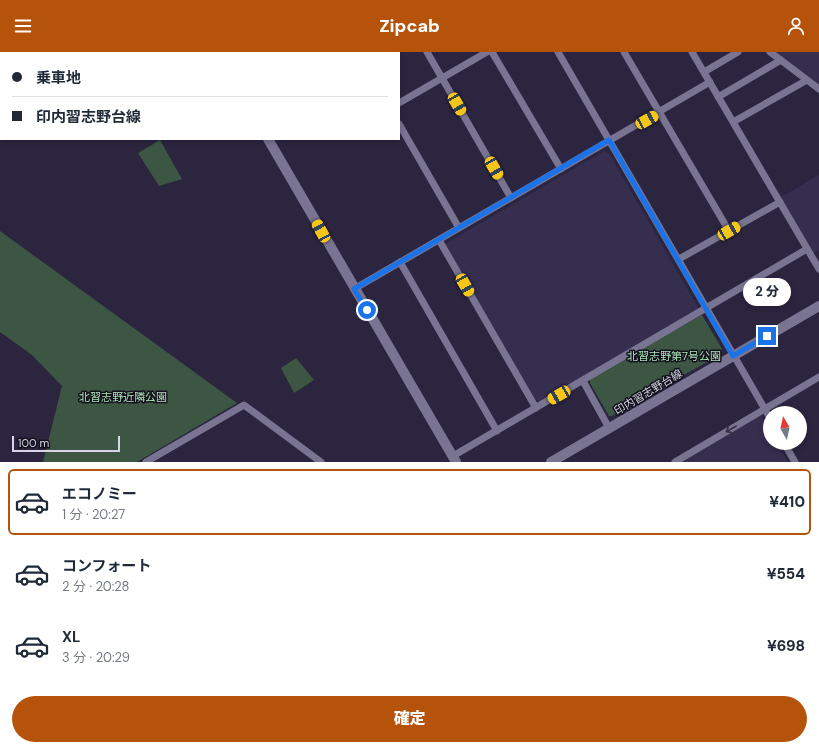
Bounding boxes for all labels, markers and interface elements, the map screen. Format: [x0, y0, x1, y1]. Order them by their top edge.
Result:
text: Zipcab [379, 14, 440, 38]
icon: menu [12, 15, 34, 37]
icon: person [785, 15, 807, 37]
text: 乗車地 [36, 68, 81, 88]
car [446, 91, 468, 117]
text: 印内習志野台線 [36, 107, 141, 127]
car [634, 109, 660, 131]
car [483, 155, 505, 181]
car [310, 218, 332, 244]
car [716, 220, 742, 242]
car [454, 272, 476, 298]
callout: 2 分 [743, 278, 791, 306]
text: 2 分 [755, 283, 779, 300]
route start [358, 301, 376, 319]
route end [758, 327, 776, 345]
park label: 北習志野第7号公園 [627, 349, 721, 363]
street label: 印内習志野台線 [611, 366, 685, 418]
car [546, 384, 572, 406]
park label: 北習志野近隣公園 [79, 390, 167, 404]
north arrow [763, 406, 807, 450]
map controls [763, 406, 807, 450]
one-way arrow [725, 426, 737, 434]
scale bar [12, 434, 120, 453]
text: 100 m [18, 436, 49, 450]
icon: car [14, 484, 50, 520]
text: エコノミー [62, 484, 137, 504]
text: ¥410 [769, 492, 805, 512]
text: 1 分 · 20:27 [62, 506, 125, 523]
icon: car [14, 556, 50, 592]
text: コンフォート [62, 556, 152, 576]
text: ¥554 [767, 564, 805, 584]
text: 2 分 · 20:28 [62, 578, 129, 595]
text: XL [62, 627, 80, 647]
icon: car [14, 628, 50, 664]
text: ¥698 [767, 636, 805, 656]
text: 3 分 · 20:29 [62, 649, 130, 666]
button: 確定 [12, 696, 807, 742]

